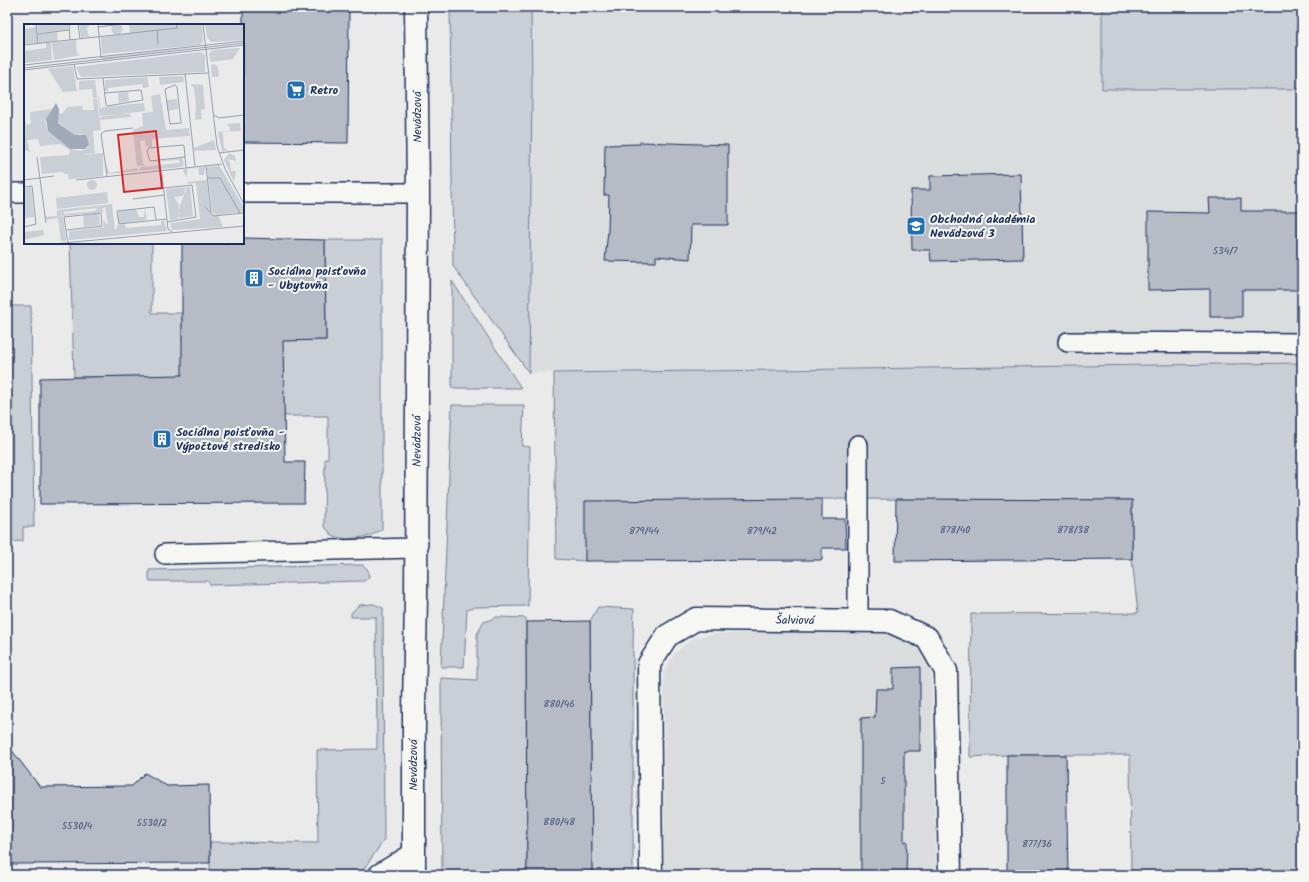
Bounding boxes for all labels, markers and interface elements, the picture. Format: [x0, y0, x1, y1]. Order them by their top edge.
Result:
inset map [24, 24, 244, 244]
supermarket icon: Retro [285, 79, 307, 101]
place label: Retro [310, 81, 339, 100]
street label: Nevädzová [408, 90, 427, 143]
place label: Obchodná akadémia Nevädzová 3 [930, 210, 1035, 243]
school or university icon: Obchodná akadémia Nevädzová 3 [905, 215, 927, 237]
house number: 534/7 [1213, 243, 1238, 259]
place label: Sociálna poisťovňa - Ubytovňa [268, 262, 366, 295]
building icon: Sociálna poisťovňa - Ubytovňa [243, 267, 265, 289]
street label: Nevädzová [407, 414, 426, 467]
place label: Sociálna poisťovňa - Výpočtové stredisko [176, 423, 285, 456]
building icon: Sociálna poisťovňa - Výpočtové stredisko [151, 428, 173, 450]
house number: 878/40 [940, 522, 970, 538]
house number: 878/38 [1057, 522, 1090, 538]
house number: 879/44 [629, 523, 660, 539]
house number: 879/42 [747, 523, 777, 539]
street label: Šalviová [775, 610, 816, 630]
house number: 880/46 [543, 696, 575, 712]
street label: Nevädzová [404, 738, 423, 791]
house number: 5 [880, 773, 886, 789]
house number: 880/48 [543, 814, 576, 830]
house number: 5530/2 [137, 815, 168, 831]
house number: 5530/4 [62, 818, 93, 834]
house number: 877/36 [1022, 836, 1052, 852]

